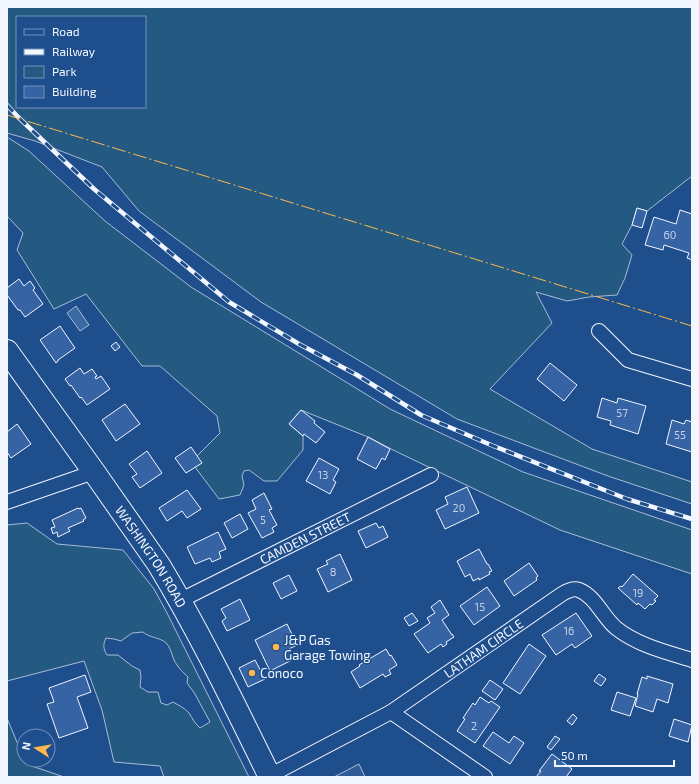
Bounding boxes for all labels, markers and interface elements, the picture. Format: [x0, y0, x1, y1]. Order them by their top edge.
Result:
legend [16, 16, 146, 108]
text: Road [52, 24, 80, 38]
text: Railway [52, 44, 96, 58]
text: Park [52, 64, 77, 78]
text: Building [52, 84, 97, 98]
house number: 60 [664, 228, 676, 241]
house number: 57 [616, 406, 628, 419]
house number: 55 [674, 428, 686, 441]
house number: 13 [318, 468, 328, 481]
house number: 20 [453, 501, 465, 514]
street label: WASHINGTON ROAD [112, 502, 190, 610]
street label: CAMDEN STREET [257, 508, 354, 567]
house number: 5 [260, 513, 266, 526]
house number: 8 [330, 565, 336, 578]
house number: 19 [633, 586, 643, 599]
house number: 15 [475, 600, 485, 613]
street label: LATHAM CIRCLE [441, 615, 526, 681]
house number: 16 [564, 624, 574, 637]
place label: J&P Gas Garage Towing [284, 632, 371, 663]
marker: J&P Gas Garage Towing [271, 642, 281, 652]
place label: Conoco [260, 665, 303, 681]
marker: Conoco [247, 668, 257, 678]
house number: 2 [471, 719, 477, 732]
north arrow [16, 728, 56, 768]
text: N [19, 741, 33, 751]
scale bar [555, 742, 674, 768]
text: 50 m [561, 748, 588, 762]

